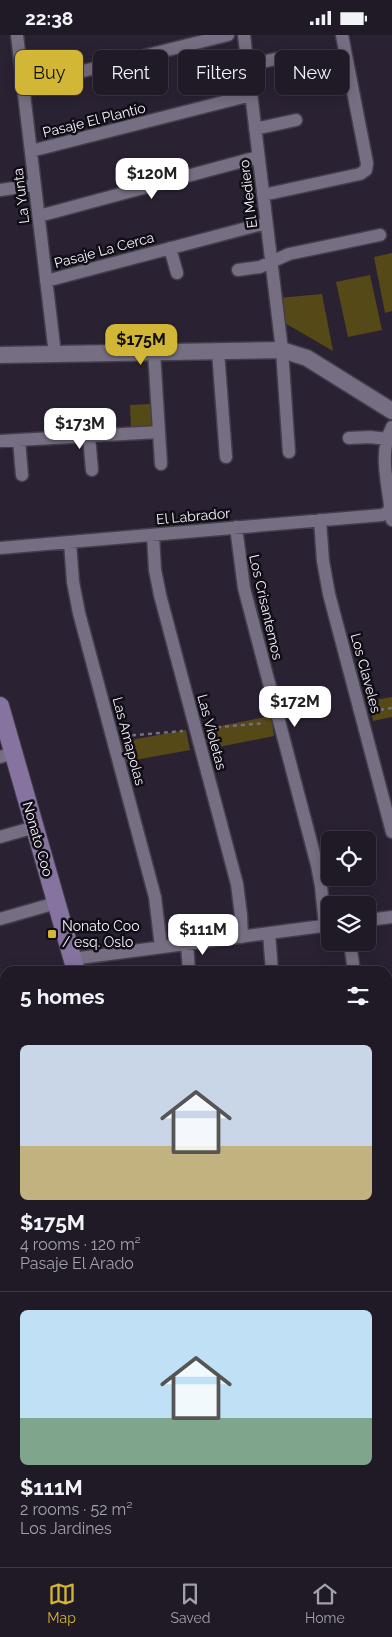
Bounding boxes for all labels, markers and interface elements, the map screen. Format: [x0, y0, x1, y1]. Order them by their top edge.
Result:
text: 22:38 [25, 7, 73, 29]
chip: Buy [15, 50, 83, 95]
chip: Rent [93, 50, 168, 95]
chip: Filters [178, 50, 265, 95]
chip: New [275, 50, 349, 95]
street label: Pasaje El Plantío [41, 99, 147, 141]
pin: $120M [117, 157, 187, 200]
street label: El Mediero [236, 159, 260, 229]
text: $120M [127, 164, 177, 183]
street label: La Yunta [10, 167, 32, 225]
street label: Pasaje La Cerca [52, 229, 156, 271]
pin: $175M [106, 323, 176, 366]
text: $175M [116, 330, 166, 349]
pin: $173M [45, 407, 115, 450]
text: $173M [55, 414, 105, 433]
street label: El Labrador [155, 505, 231, 527]
street label: Los Crisantemos [246, 553, 286, 661]
street label: Los Claveles [348, 631, 384, 715]
pin: $172M [260, 685, 330, 728]
street label: Las Violetas [194, 692, 230, 772]
text: $172M [270, 692, 320, 711]
street label: Las Amapolas [110, 695, 149, 787]
street label: Nonato Coo [20, 800, 56, 878]
map controls [321, 831, 376, 951]
button: locate [321, 831, 376, 886]
button: layers [321, 896, 376, 951]
pin: $111M [168, 913, 238, 956]
place label: Nonato Coo / esq. Oslo [62, 918, 140, 950]
text: $111M [179, 920, 227, 939]
marker: Nonato Coo / esq. Oslo [46, 928, 58, 940]
icon: filters [344, 982, 372, 1010]
text: 5 homes [20, 984, 105, 1009]
icon: home [151, 1077, 241, 1167]
text: $175M [20, 1210, 85, 1235]
text: 4 rooms · 120 m² [20, 1235, 141, 1254]
text: Pasaje El Arado [20, 1254, 134, 1273]
icon: home [151, 1343, 241, 1433]
text: $111M [20, 1475, 83, 1500]
text: 2 rooms · 52 m² [20, 1500, 132, 1519]
text: Los Jardines [20, 1519, 112, 1538]
tab: Map [47, 1580, 76, 1626]
tab: Saved [170, 1580, 210, 1626]
tab: Home [305, 1580, 345, 1626]

